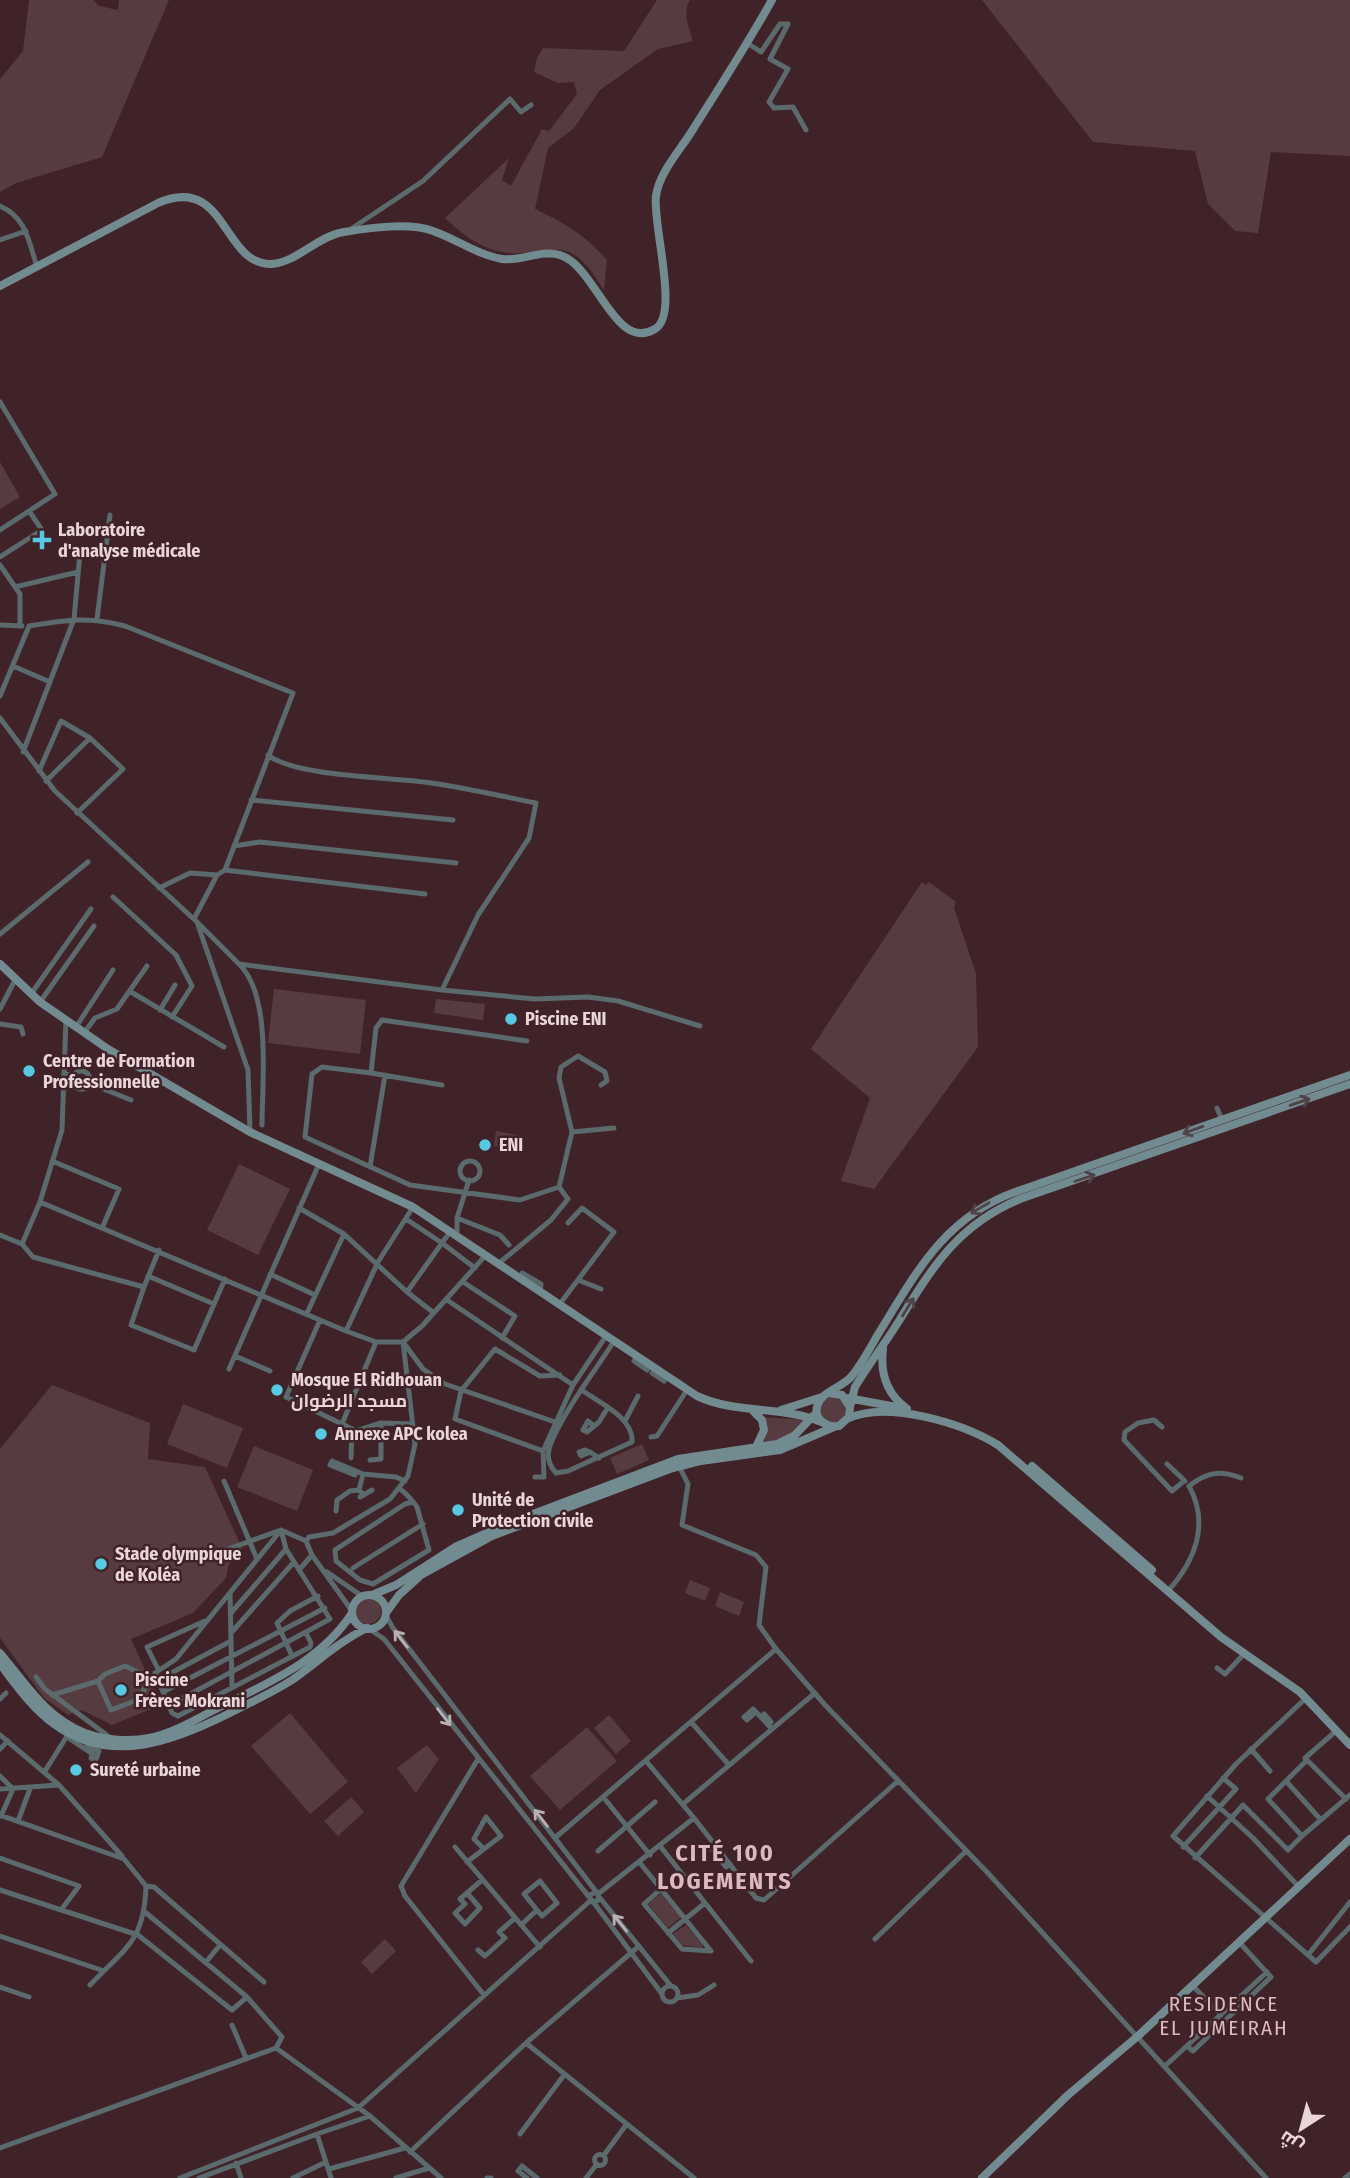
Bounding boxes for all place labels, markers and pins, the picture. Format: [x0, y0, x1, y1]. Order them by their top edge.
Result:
place label: Laboratoire d'analyse médicale [58, 519, 200, 562]
marker: Laboratoire d'analyse médicale [32, 530, 52, 550]
place label: Piscine ENI [525, 1008, 606, 1030]
marker: Piscine ENI [503, 1011, 519, 1027]
place label: Centre de Formation Professionnelle [43, 1050, 195, 1093]
marker: Centre de Formation Professionnelle [21, 1063, 37, 1079]
place label: ENI [499, 1134, 523, 1156]
marker: ENI [477, 1137, 493, 1153]
place label: Mosque El Ridhouan مسجد الرضوان [291, 1369, 442, 1412]
marker: Mosque El Ridhouan مسجد الرضوان [269, 1382, 285, 1398]
place label: Annexe APC kolea [334, 1423, 468, 1445]
marker: Annexe APC kolea [313, 1426, 329, 1442]
place label: Unité de Protection civile [472, 1489, 593, 1532]
marker: Unité de Protection civile [450, 1502, 466, 1518]
place label: Stade olympique de Koléa [115, 1543, 242, 1586]
marker: Stade olympique de Koléa [93, 1556, 109, 1572]
place label: Piscine Frères Mokrani [135, 1669, 245, 1712]
marker: Piscine Frères Mokrani [113, 1682, 129, 1698]
place label: Sureté urbaine [90, 1759, 201, 1781]
marker: Sureté urbaine [68, 1762, 84, 1778]

